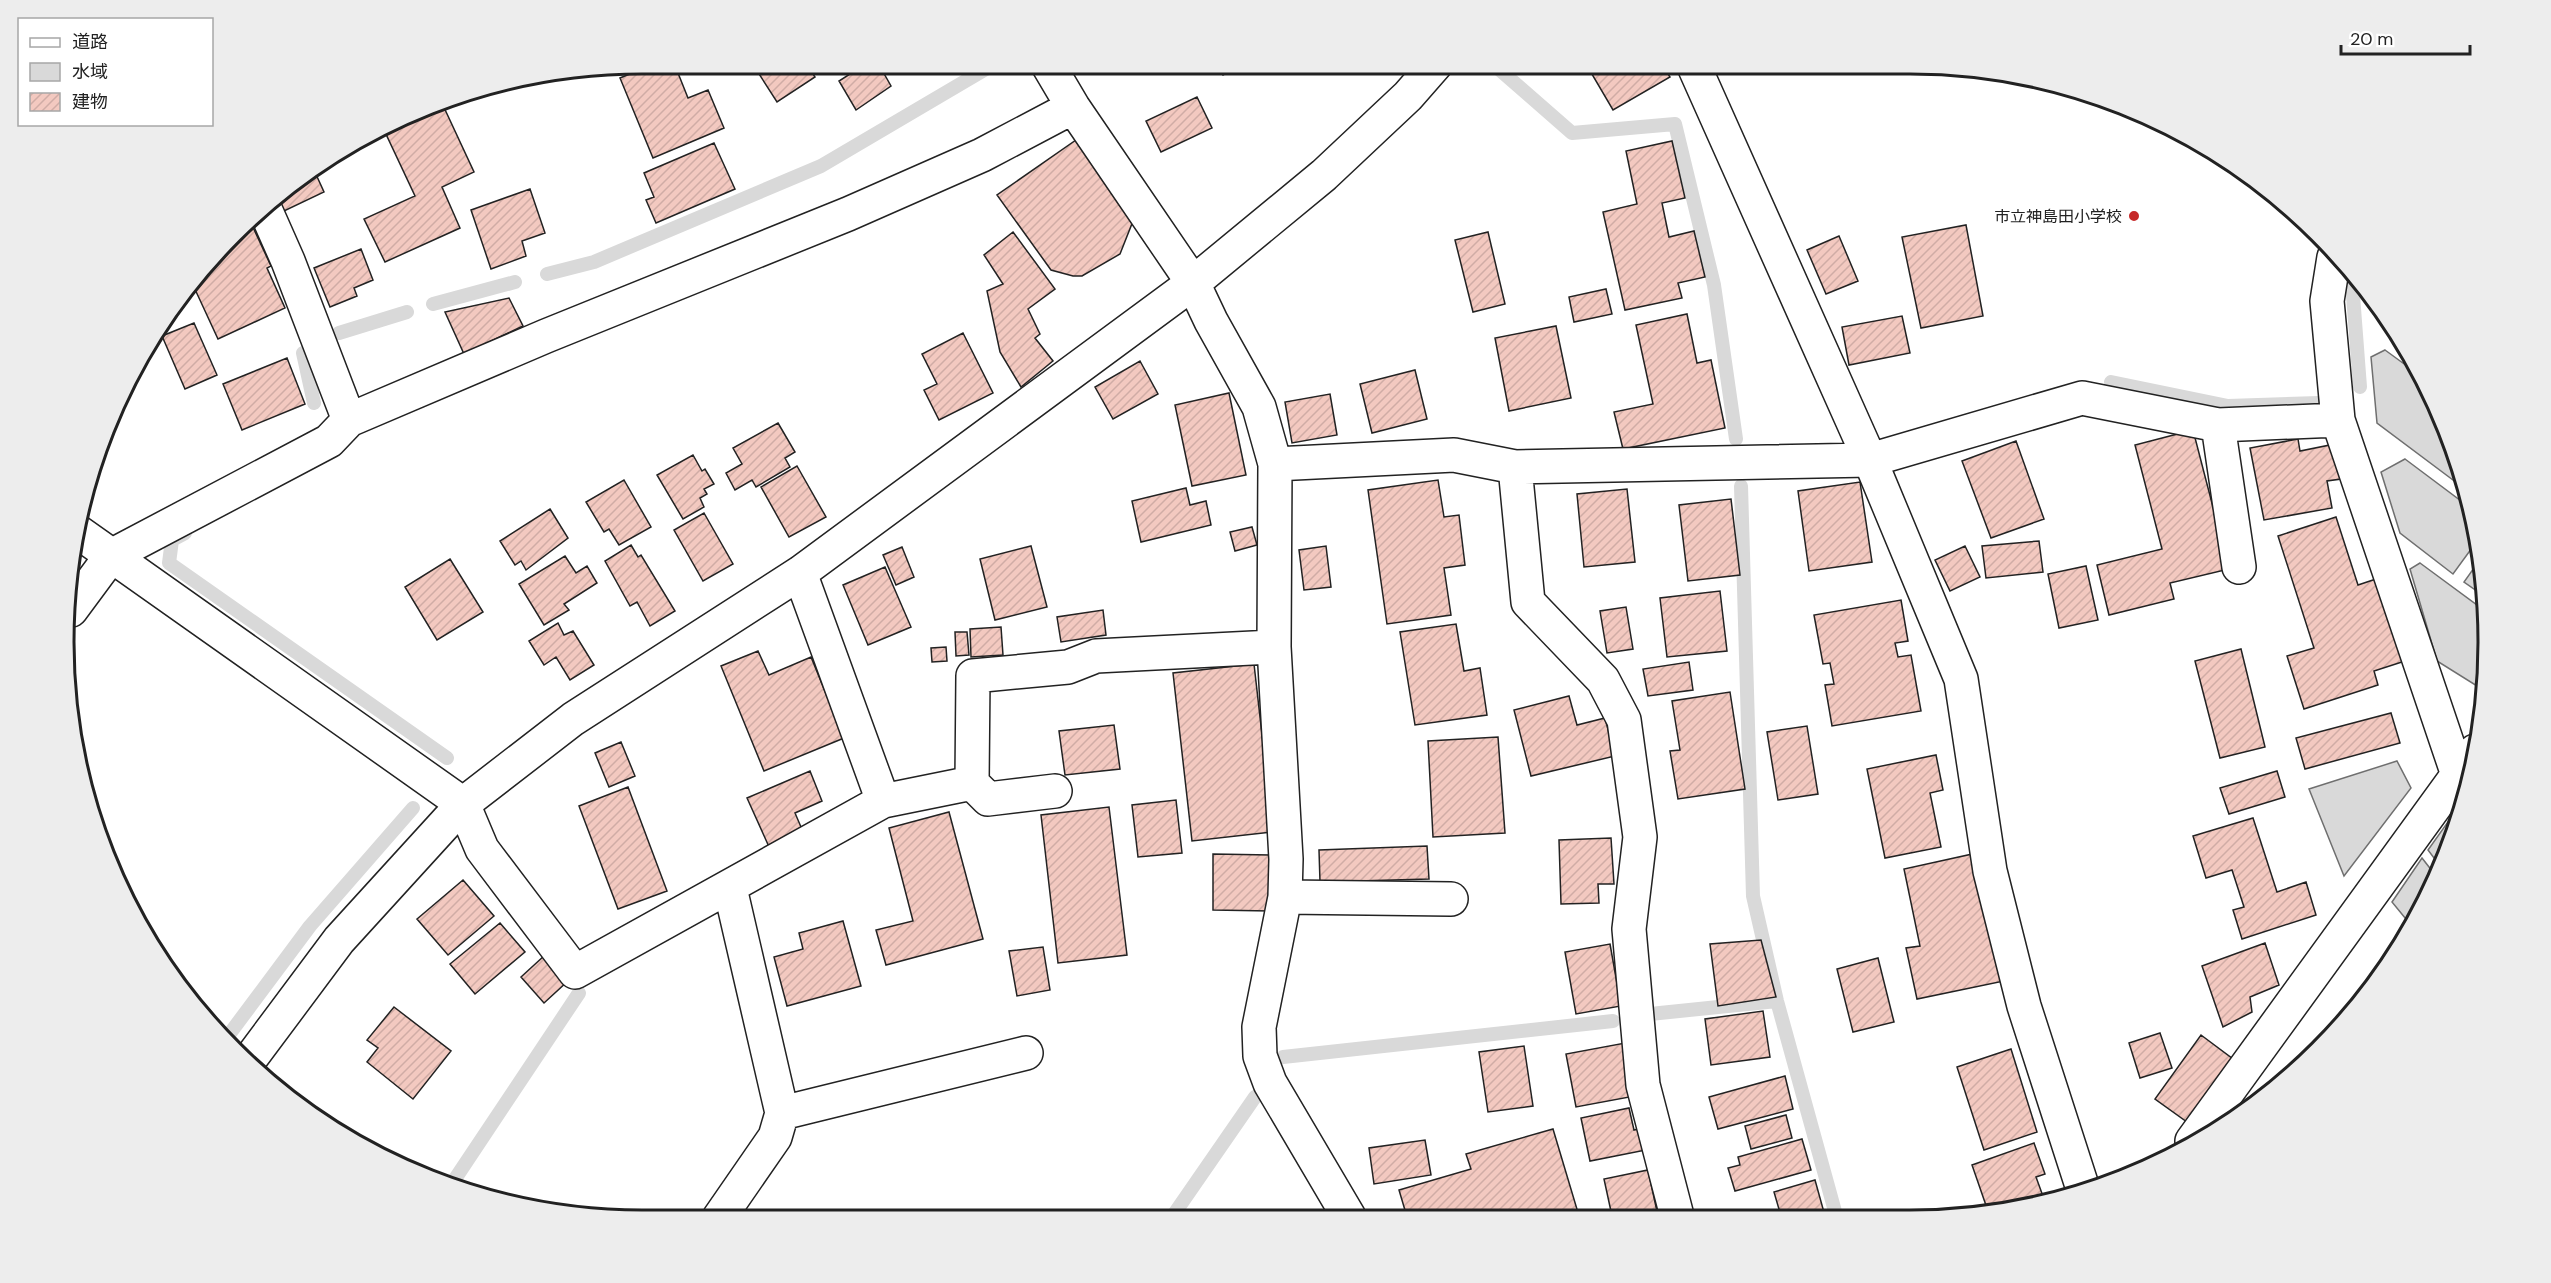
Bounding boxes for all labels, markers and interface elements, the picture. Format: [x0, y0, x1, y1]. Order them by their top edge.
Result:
legend [18, 18, 213, 126]
scale bar [2341, 18, 2470, 56]
text: 20 m [2350, 27, 2393, 51]
text: 道路 [72, 30, 108, 54]
text: 水域 [72, 60, 108, 84]
text: 建物 [72, 90, 108, 114]
place label: 市立神島田小学校 [1994, 206, 2122, 227]
marker: 市立神島田小学校 [2127, 209, 2141, 223]

